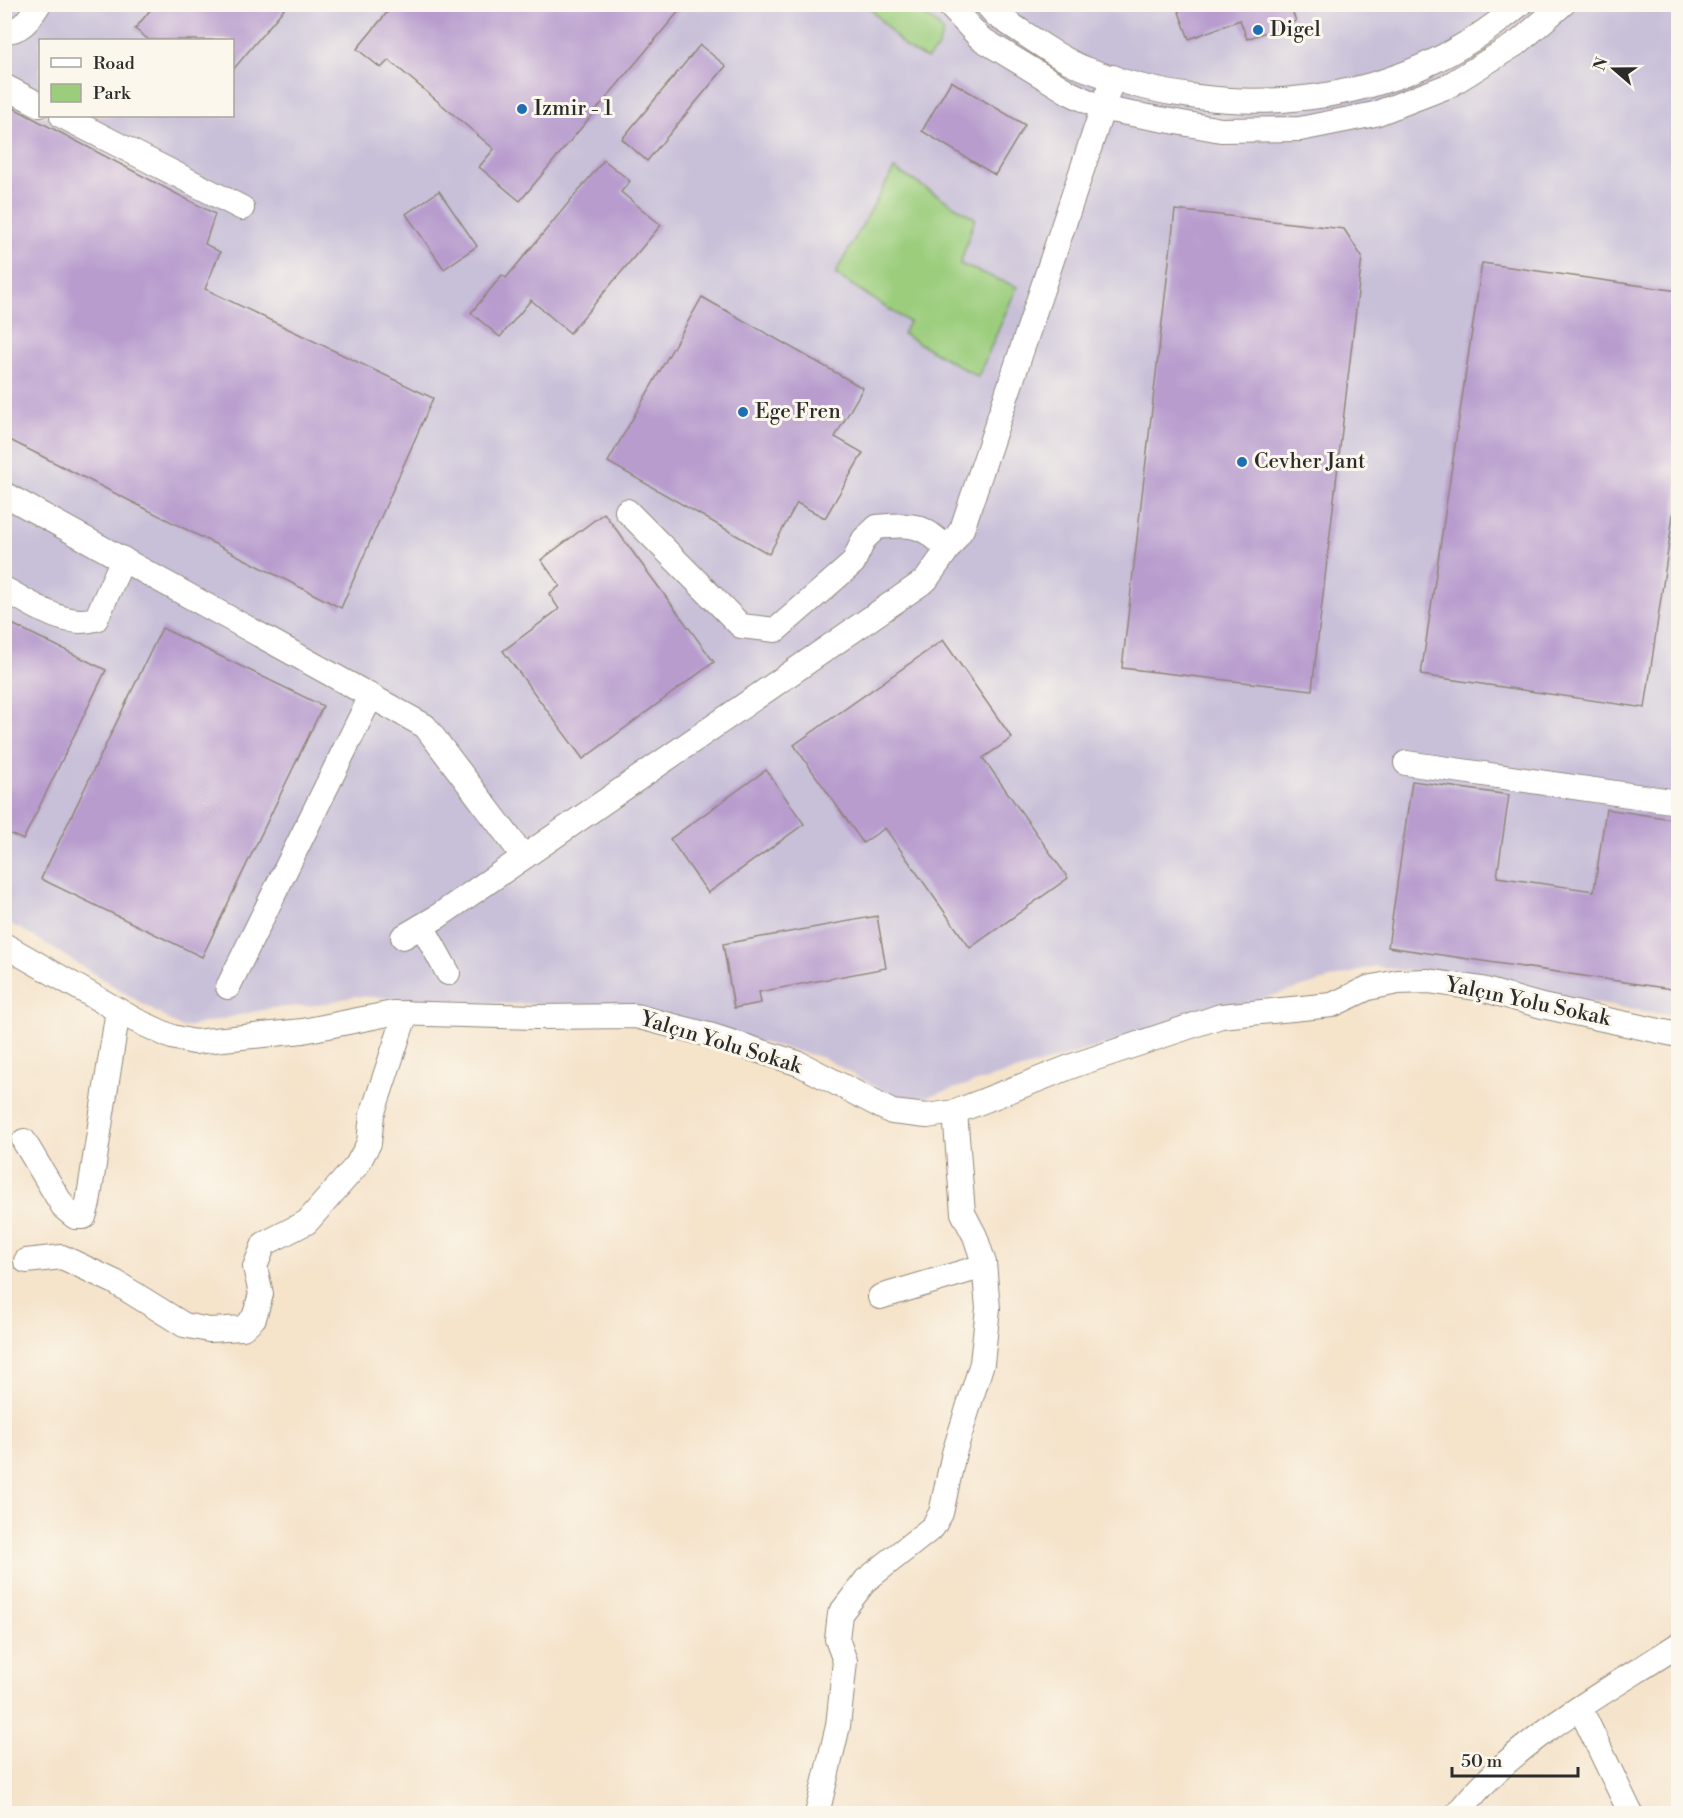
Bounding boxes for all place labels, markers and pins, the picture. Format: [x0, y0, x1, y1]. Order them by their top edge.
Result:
place label: Digel [1270, 17, 1321, 43]
marker: Digel [1251, 23, 1265, 37]
place label: Izmir - 1 [534, 96, 612, 122]
marker: Izmir - 1 [515, 102, 529, 116]
place label: Ege Fren [755, 399, 841, 425]
marker: Ege Fren [736, 405, 750, 419]
place label: Cevher Jant [1254, 449, 1366, 475]
marker: Cevher Jant [1235, 455, 1249, 469]

